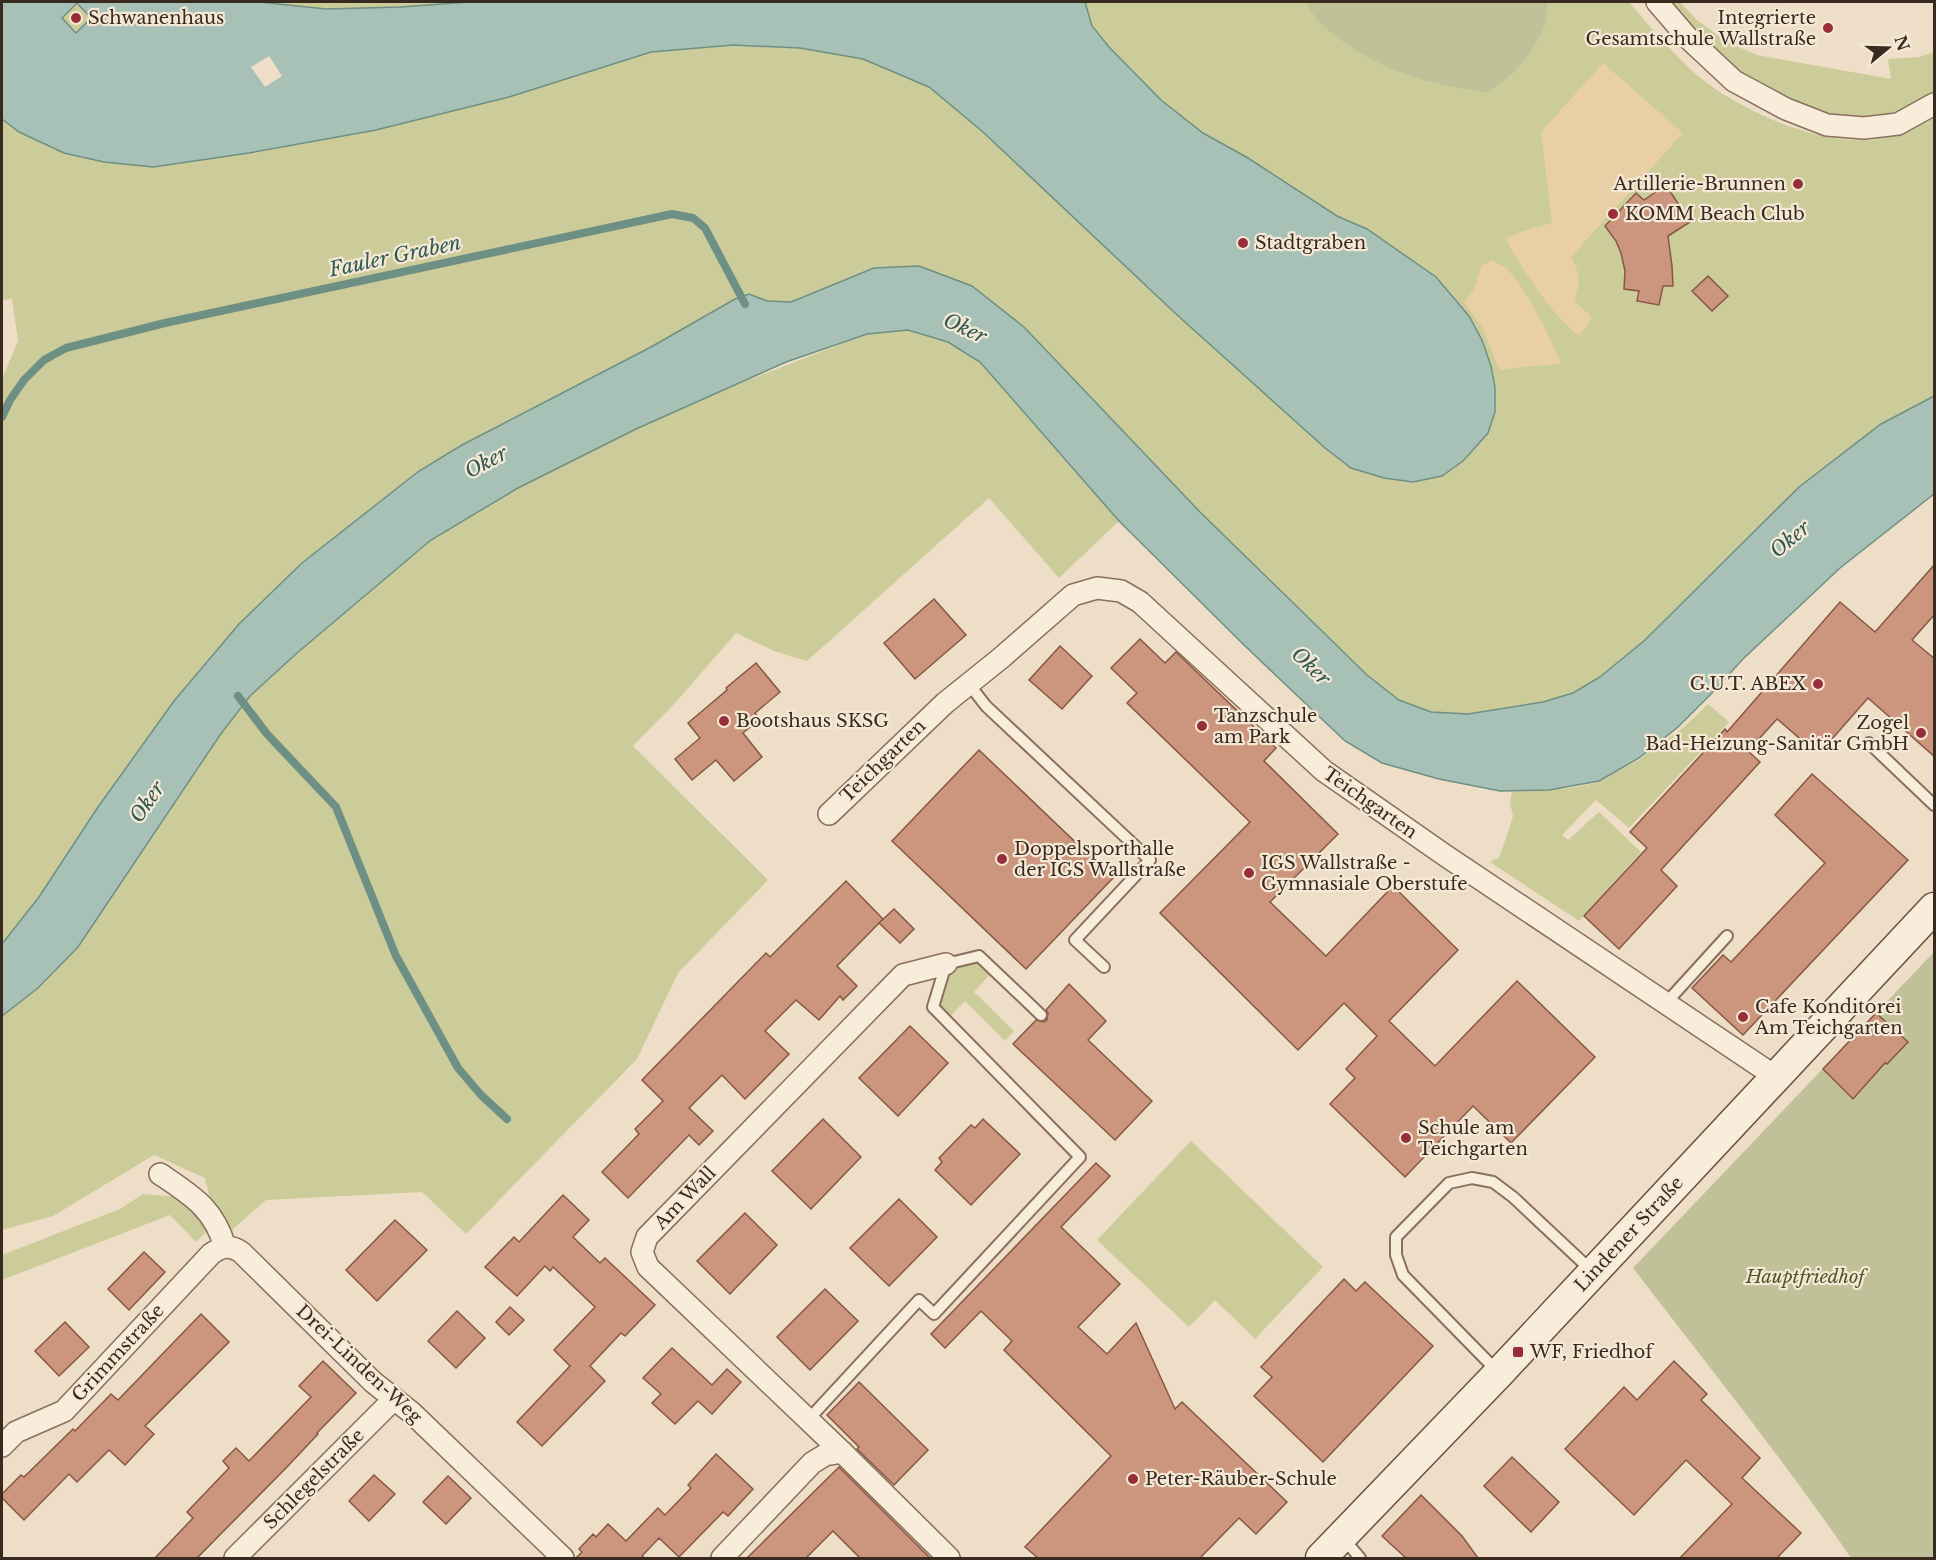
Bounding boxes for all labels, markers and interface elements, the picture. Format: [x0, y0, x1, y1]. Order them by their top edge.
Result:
place label: Schwanenhaus [88, 7, 224, 29]
place label: Integrierte Gesamtschule Wallstraße [1585, 7, 1816, 50]
marker: Schwanenhaus [69, 11, 83, 25]
north arrow [1858, 18, 1918, 78]
marker: Integrierte Gesamtschule Wallstraße [1821, 21, 1835, 35]
text: N [1890, 33, 1914, 53]
place label: Artillerie-Brunnen [1612, 173, 1786, 195]
marker: Artillerie-Brunnen [1791, 177, 1805, 191]
place label: KOMM Beach Club [1625, 203, 1805, 225]
marker: KOMM Beach Club [1606, 207, 1620, 221]
water label: Fauler Graben [326, 230, 463, 282]
place label: Stadtgraben [1255, 232, 1366, 254]
marker: Stadtgraben [1236, 236, 1250, 250]
water label: Oker [940, 308, 991, 349]
water label: Oker [461, 441, 512, 483]
water label: Oker [1765, 515, 1815, 563]
water label: Oker [1287, 642, 1336, 691]
place label: G.U.T. ABEX [1690, 673, 1806, 695]
marker: G.U.T. ABEX [1811, 677, 1825, 691]
place label: Tanzschule am Park [1214, 705, 1317, 748]
place label: Bootshaus SKSG [736, 710, 889, 732]
place label: Zogel Bad-Heizung-Sanitär GmbH [1646, 712, 1909, 755]
marker: Bootshaus SKSG [717, 714, 731, 728]
street label: Teichgarten [836, 715, 930, 807]
marker: Tanzschule am Park [1195, 719, 1209, 733]
marker: Zogel Bad-Heizung-Sanitär GmbH [1914, 726, 1928, 740]
street label: Teichgarten [1319, 762, 1421, 844]
water label: Oker [124, 776, 170, 827]
place label: Doppelsporthalle der IGS Wallstraße [1014, 838, 1186, 881]
marker: Doppelsporthalle der IGS Wallstraße [995, 852, 1009, 866]
place label: IGS Wallstraße - Gymnasiale Oberstufe [1261, 852, 1468, 895]
marker: IGS Wallstraße - Gymnasiale Oberstufe [1242, 866, 1256, 880]
place label: Cafe Konditorei Am Teichgarten [1754, 996, 1903, 1039]
marker: Cafe Konditorei Am Teichgarten [1736, 1010, 1750, 1024]
place label: Schule am Teichgarten [1418, 1117, 1528, 1160]
marker: Schule am Teichgarten [1399, 1131, 1413, 1145]
street label: Am Wall [649, 1162, 720, 1235]
street label: Lindener Straße [1570, 1172, 1688, 1296]
park label: Hauptfriedhof [1745, 1266, 1868, 1288]
street label: Grimmstraße [67, 1300, 169, 1406]
street label: Drei-Linden-Weg [292, 1300, 427, 1428]
place label: WF, Friedhof [1529, 1341, 1655, 1363]
marker: WF, Friedhof [1511, 1345, 1525, 1359]
street label: Schlegelstraße [259, 1424, 369, 1534]
place label: Peter-Räuber-Schule [1145, 1468, 1337, 1490]
marker: Peter-Räuber-Schule [1126, 1472, 1140, 1486]

